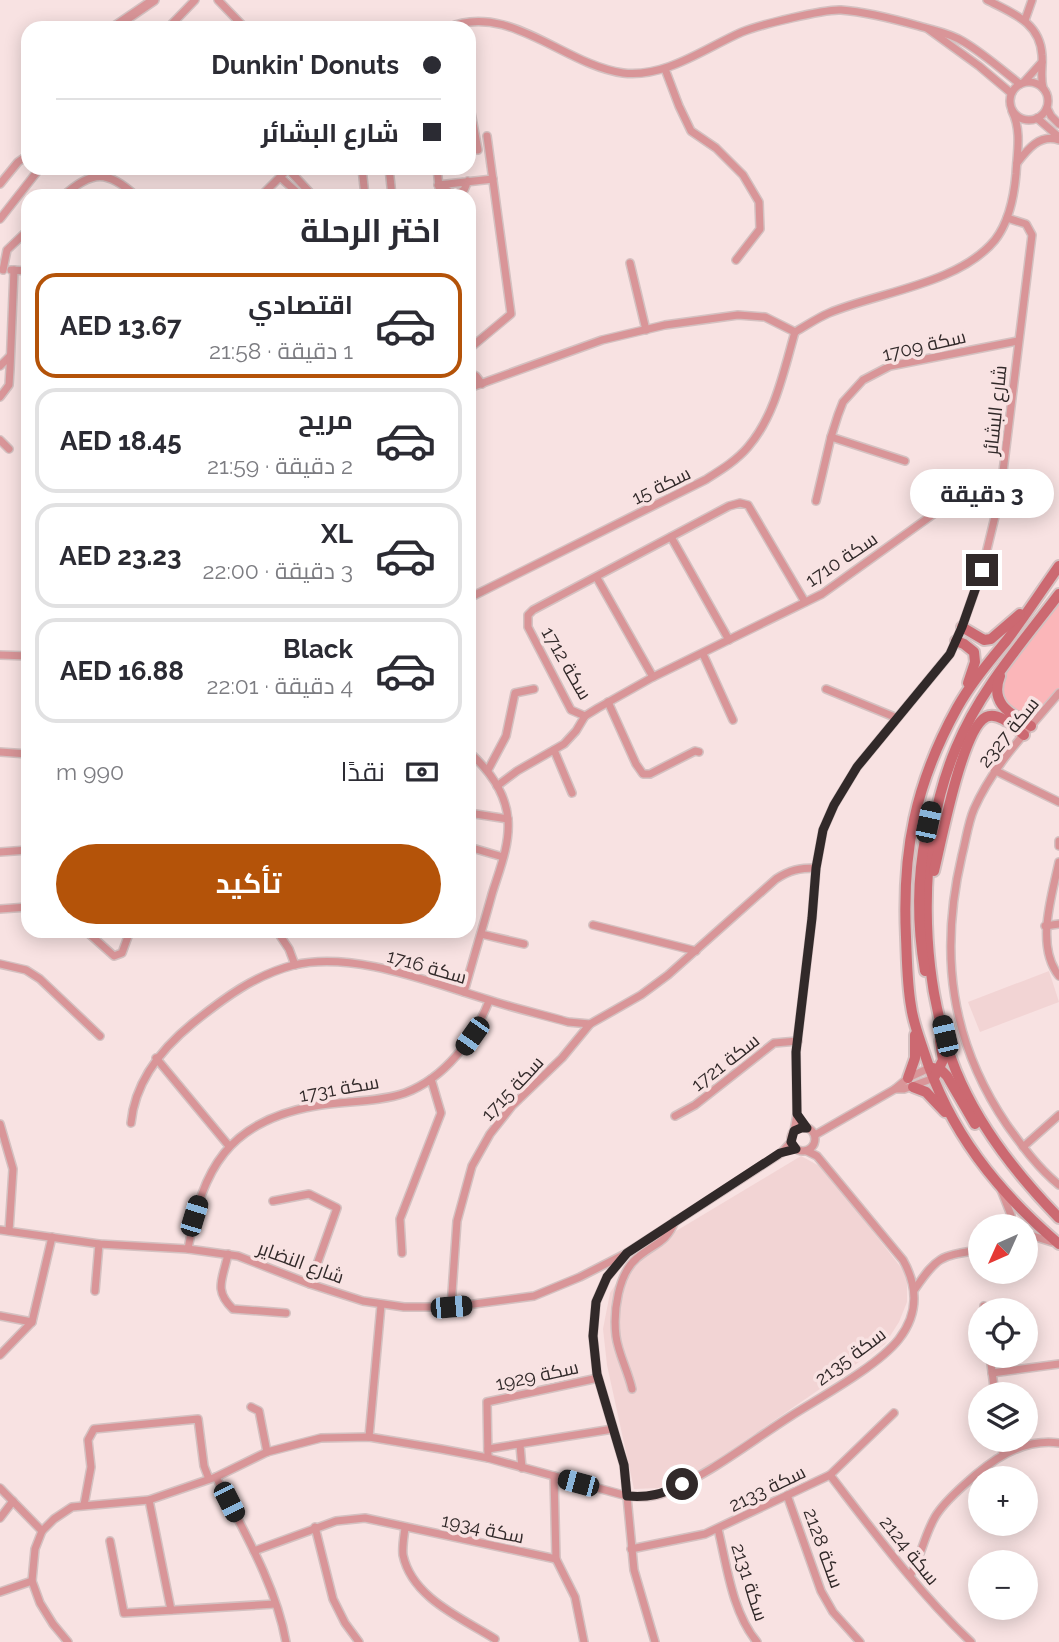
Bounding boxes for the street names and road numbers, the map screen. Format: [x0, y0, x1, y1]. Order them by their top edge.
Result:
street label: سكة 1709 [880, 325, 968, 365]
street label: شارع البشائر [979, 364, 1014, 457]
street label: سكة 15 [628, 461, 694, 509]
street label: سكة 1710 [801, 527, 881, 591]
street label: سكة 1712 [537, 623, 597, 703]
street label: سكة 2327 [973, 692, 1043, 772]
street label: سكة 1716 [385, 944, 469, 988]
street label: سكة 1721 [687, 1029, 763, 1095]
street label: سكة 1715 [476, 1051, 548, 1125]
street label: سكة 1731 [297, 1070, 381, 1106]
street label: شارع النضاير [253, 1236, 347, 1291]
street label: سكة 2135 [810, 1322, 890, 1390]
street label: سكة 1929 [493, 1355, 581, 1395]
street label: سكة 2133 [725, 1460, 809, 1516]
street label: سكة 2128 [799, 1505, 849, 1591]
street label: سكة 1934 [440, 1509, 526, 1547]
street label: سكة 2124 [876, 1511, 944, 1589]
street label: سكة 2131 [727, 1540, 773, 1624]

